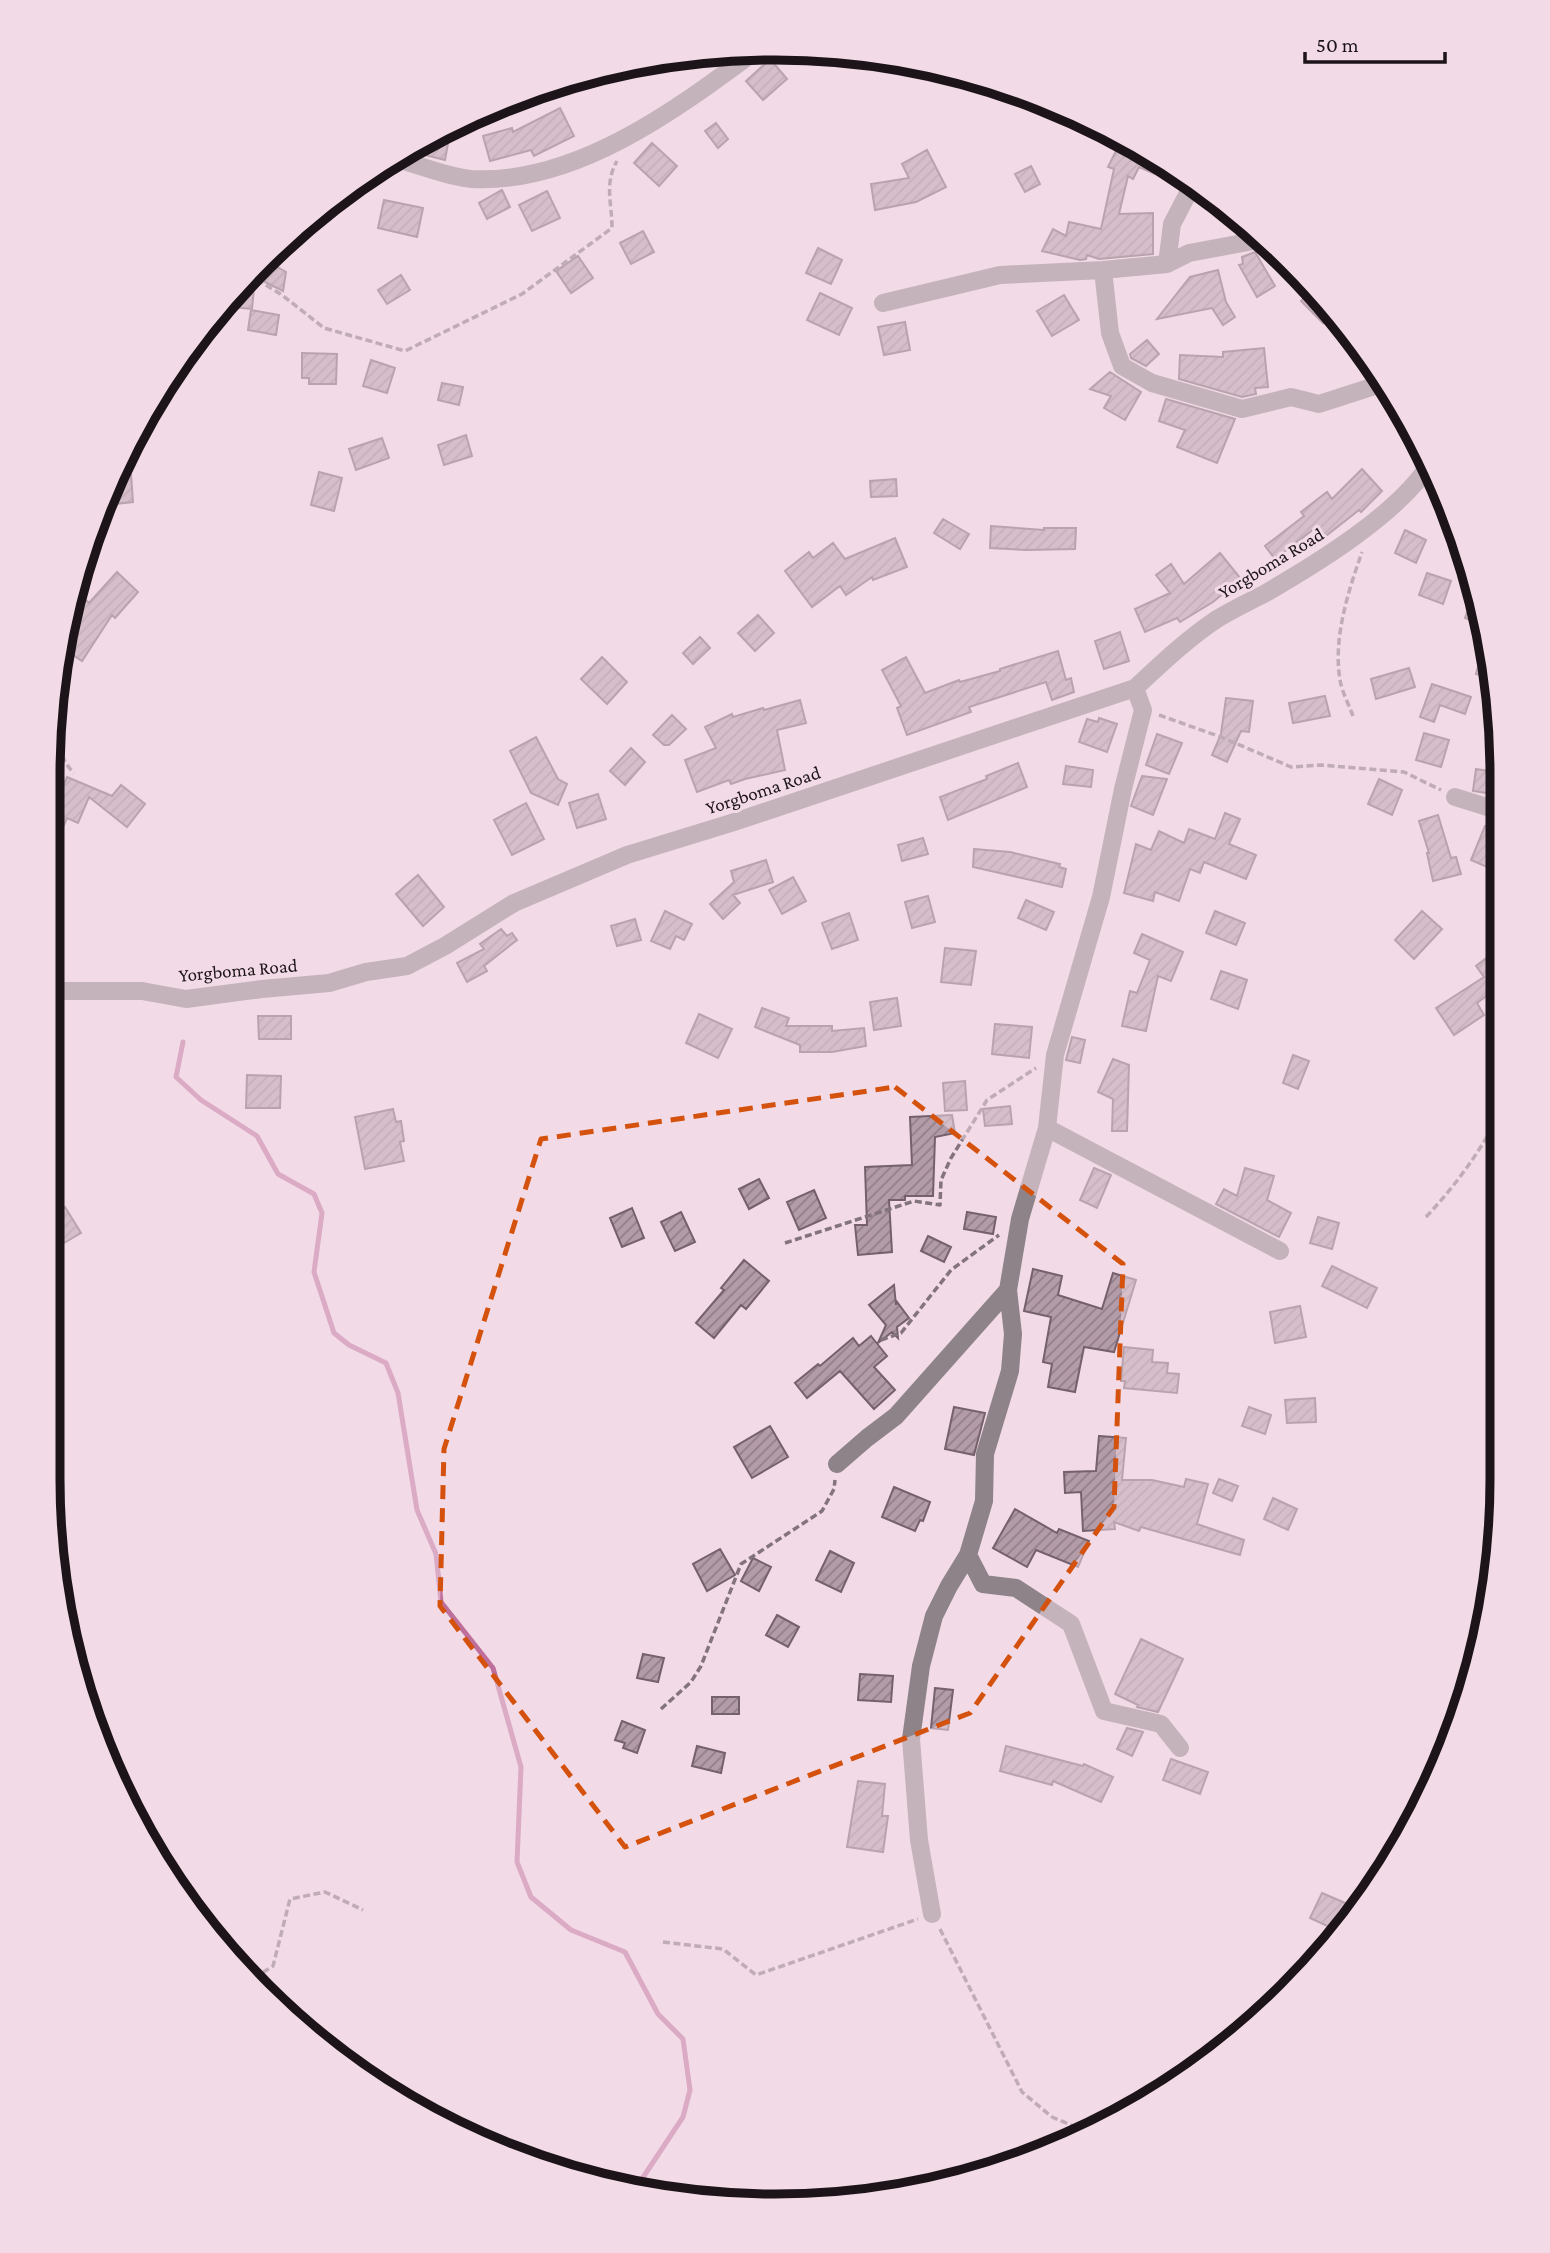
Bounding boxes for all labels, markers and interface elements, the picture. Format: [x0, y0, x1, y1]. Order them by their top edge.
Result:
scale bar [1305, 21, 1445, 65]
text: 50 m [1316, 33, 1359, 57]
street label: Yorgboma Road [1215, 523, 1327, 603]
street label: Yorgboma Road [703, 762, 823, 818]
street label: Yorgboma Road [178, 954, 298, 986]

